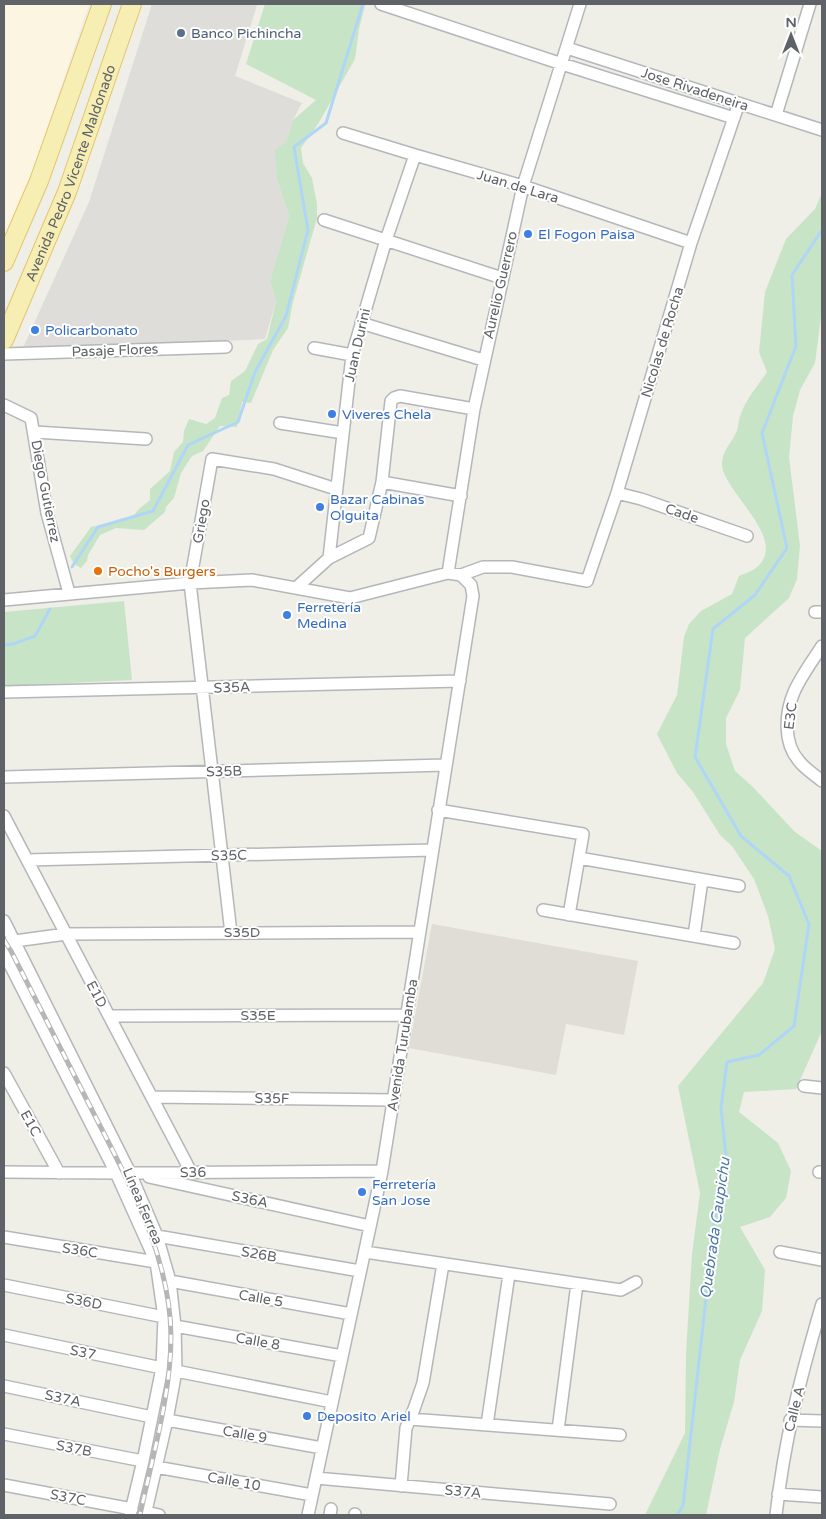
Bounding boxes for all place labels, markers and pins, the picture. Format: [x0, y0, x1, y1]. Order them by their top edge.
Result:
place label: Banco Pichincha [191, 25, 301, 42]
marker: Banco Pichincha [175, 27, 187, 39]
place label: El Fogon Paisa [538, 226, 635, 243]
marker: El Fogon Paisa [522, 228, 534, 240]
place label: Policarbonato [45, 322, 138, 339]
marker: Policarbonato [29, 324, 41, 336]
place label: Viveres Chela [342, 406, 431, 423]
marker: Viveres Chela [326, 408, 338, 420]
place label: Bazar Cabinas Olguita [330, 491, 425, 524]
marker: Bazar Cabinas Olguita [314, 501, 326, 513]
place label: Pocho's Burgers [108, 563, 216, 580]
marker: Pocho's Burgers [92, 565, 104, 577]
place label: Ferretería Medina [297, 599, 361, 632]
marker: Ferretería Medina [281, 609, 293, 621]
place label: Ferretería San Jose [372, 1176, 436, 1209]
marker: Ferretería San Jose [356, 1186, 368, 1198]
place label: Deposito Ariel [317, 1408, 411, 1425]
marker: Deposito Ariel [301, 1410, 313, 1422]

